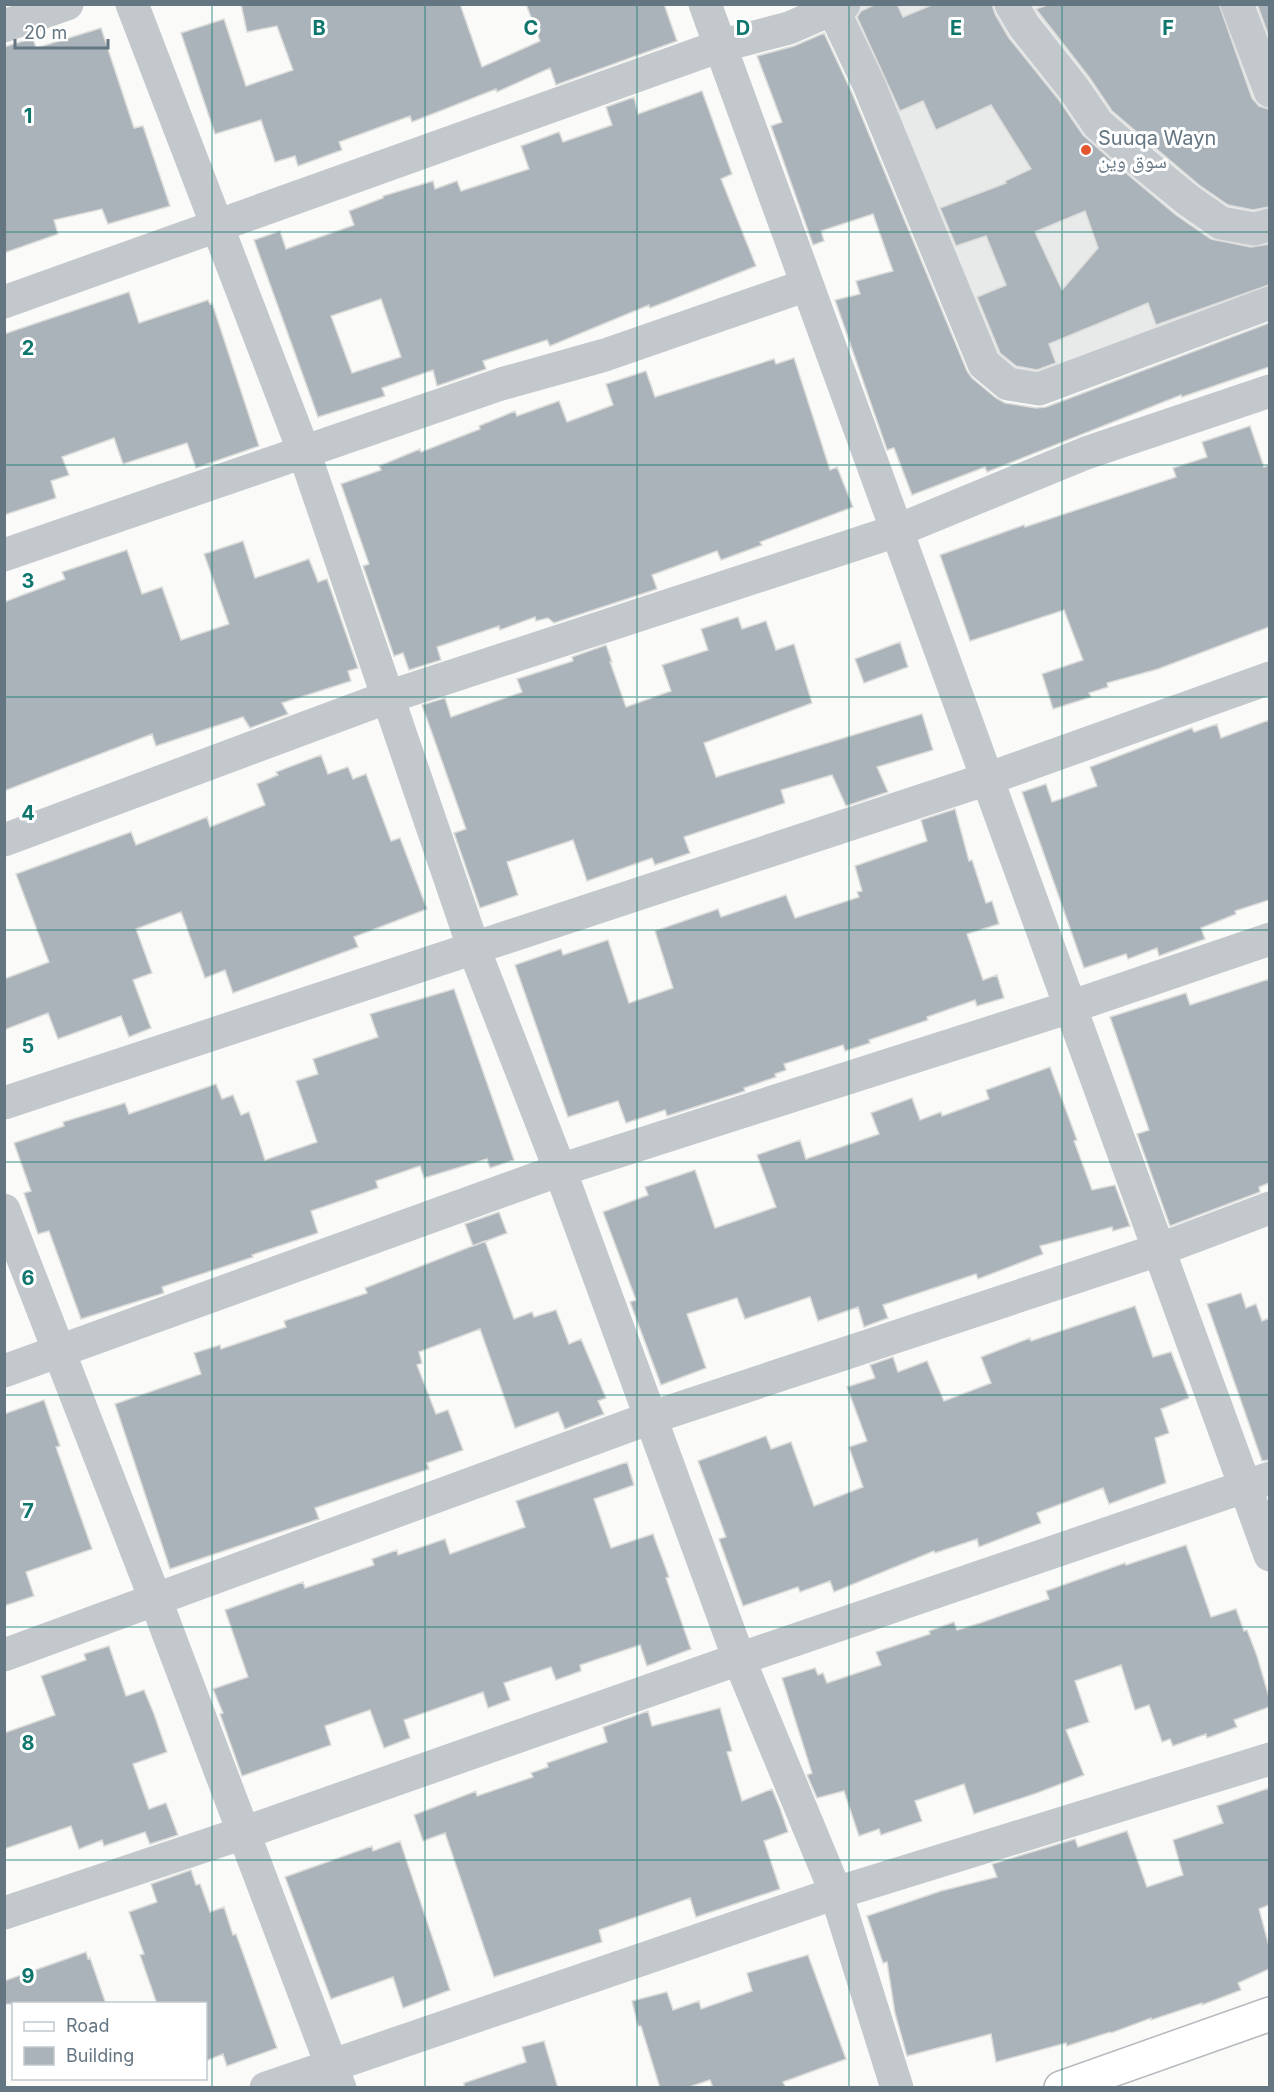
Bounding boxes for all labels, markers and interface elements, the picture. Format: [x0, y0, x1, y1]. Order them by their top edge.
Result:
scale bar [15, 12, 108, 50]
text: B [312, 16, 326, 40]
text: C [524, 16, 538, 40]
text: D [736, 16, 750, 40]
text: E [950, 16, 962, 40]
text: F [1162, 16, 1174, 40]
text: 20 m [24, 22, 67, 43]
text: 1 [24, 104, 32, 128]
place label: Suuqa Wayn سوق وين [1098, 126, 1216, 173]
marker: Suuqa Wayn سوق وين [1079, 143, 1093, 157]
text: 2 [22, 336, 34, 360]
text: 3 [22, 569, 34, 593]
text: 4 [21, 801, 35, 825]
text: 5 [22, 1034, 34, 1058]
text: 6 [22, 1266, 35, 1290]
text: 7 [22, 1499, 34, 1523]
text: 8 [21, 1731, 35, 1755]
text: 9 [22, 1964, 35, 1988]
legend [12, 2002, 207, 2080]
text: Road [66, 2015, 109, 2036]
text: Building [66, 2045, 134, 2066]

